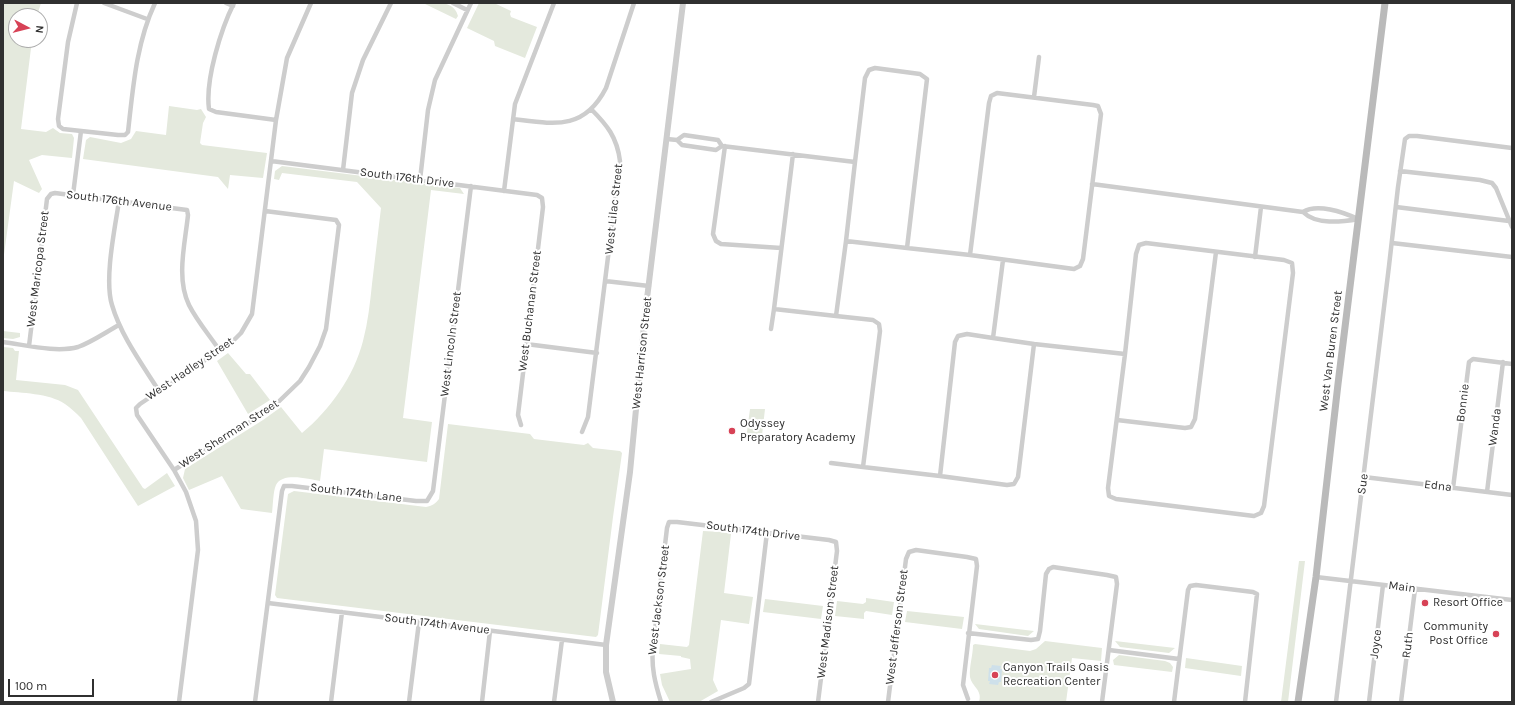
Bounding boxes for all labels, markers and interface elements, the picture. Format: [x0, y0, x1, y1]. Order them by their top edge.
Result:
north arrow [8, 8, 48, 48]
text: N [32, 25, 46, 34]
street label: West Lilac Street [602, 163, 626, 255]
street label: South 176th Drive [359, 165, 455, 191]
street label: South 176th Avenue [65, 187, 173, 215]
street label: West Maricopa Street [24, 210, 52, 328]
street label: West Buchanan Street [515, 250, 545, 372]
street label: West Van Buren Street [1316, 290, 1346, 412]
street label: West Lincoln Street [437, 291, 465, 397]
street label: West Harrison Street [629, 296, 655, 410]
street label: West Hadley Street [143, 334, 237, 404]
street label: Bonnie [1454, 383, 1472, 423]
street label: West Sherman Street [176, 396, 282, 472]
street label: Wanda [1486, 407, 1504, 447]
place label: Odyssey Preparatory Academy [740, 417, 855, 445]
marker: Odyssey Preparatory Academy [727, 426, 737, 436]
street label: Sue [1355, 473, 1371, 495]
street label: Edna [1423, 477, 1453, 495]
street label: South 174th Lane [309, 480, 403, 506]
street label: South 174th Drive [705, 518, 801, 544]
street label: West Jackson Street [645, 544, 673, 656]
street label: West Madison Street [814, 565, 842, 679]
street label: West Jefferson Street [883, 569, 911, 685]
street label: Main [1387, 578, 1417, 596]
place label: Resort Office [1433, 596, 1503, 610]
marker: Resort Office [1420, 598, 1430, 608]
street label: South 174th Avenue [383, 610, 491, 638]
place label: Community Post Office [1423, 620, 1488, 648]
street label: Joyce [1367, 629, 1385, 659]
marker: Community Post Office [1491, 629, 1501, 639]
street label: Ruth [1399, 631, 1417, 659]
place label: Canyon Trails Oasis Recreation Center [1003, 661, 1109, 689]
marker: Canyon Trails Oasis Recreation Center [990, 670, 1000, 680]
scale bar [10, 671, 96, 697]
text: 100 m [15, 679, 47, 693]

